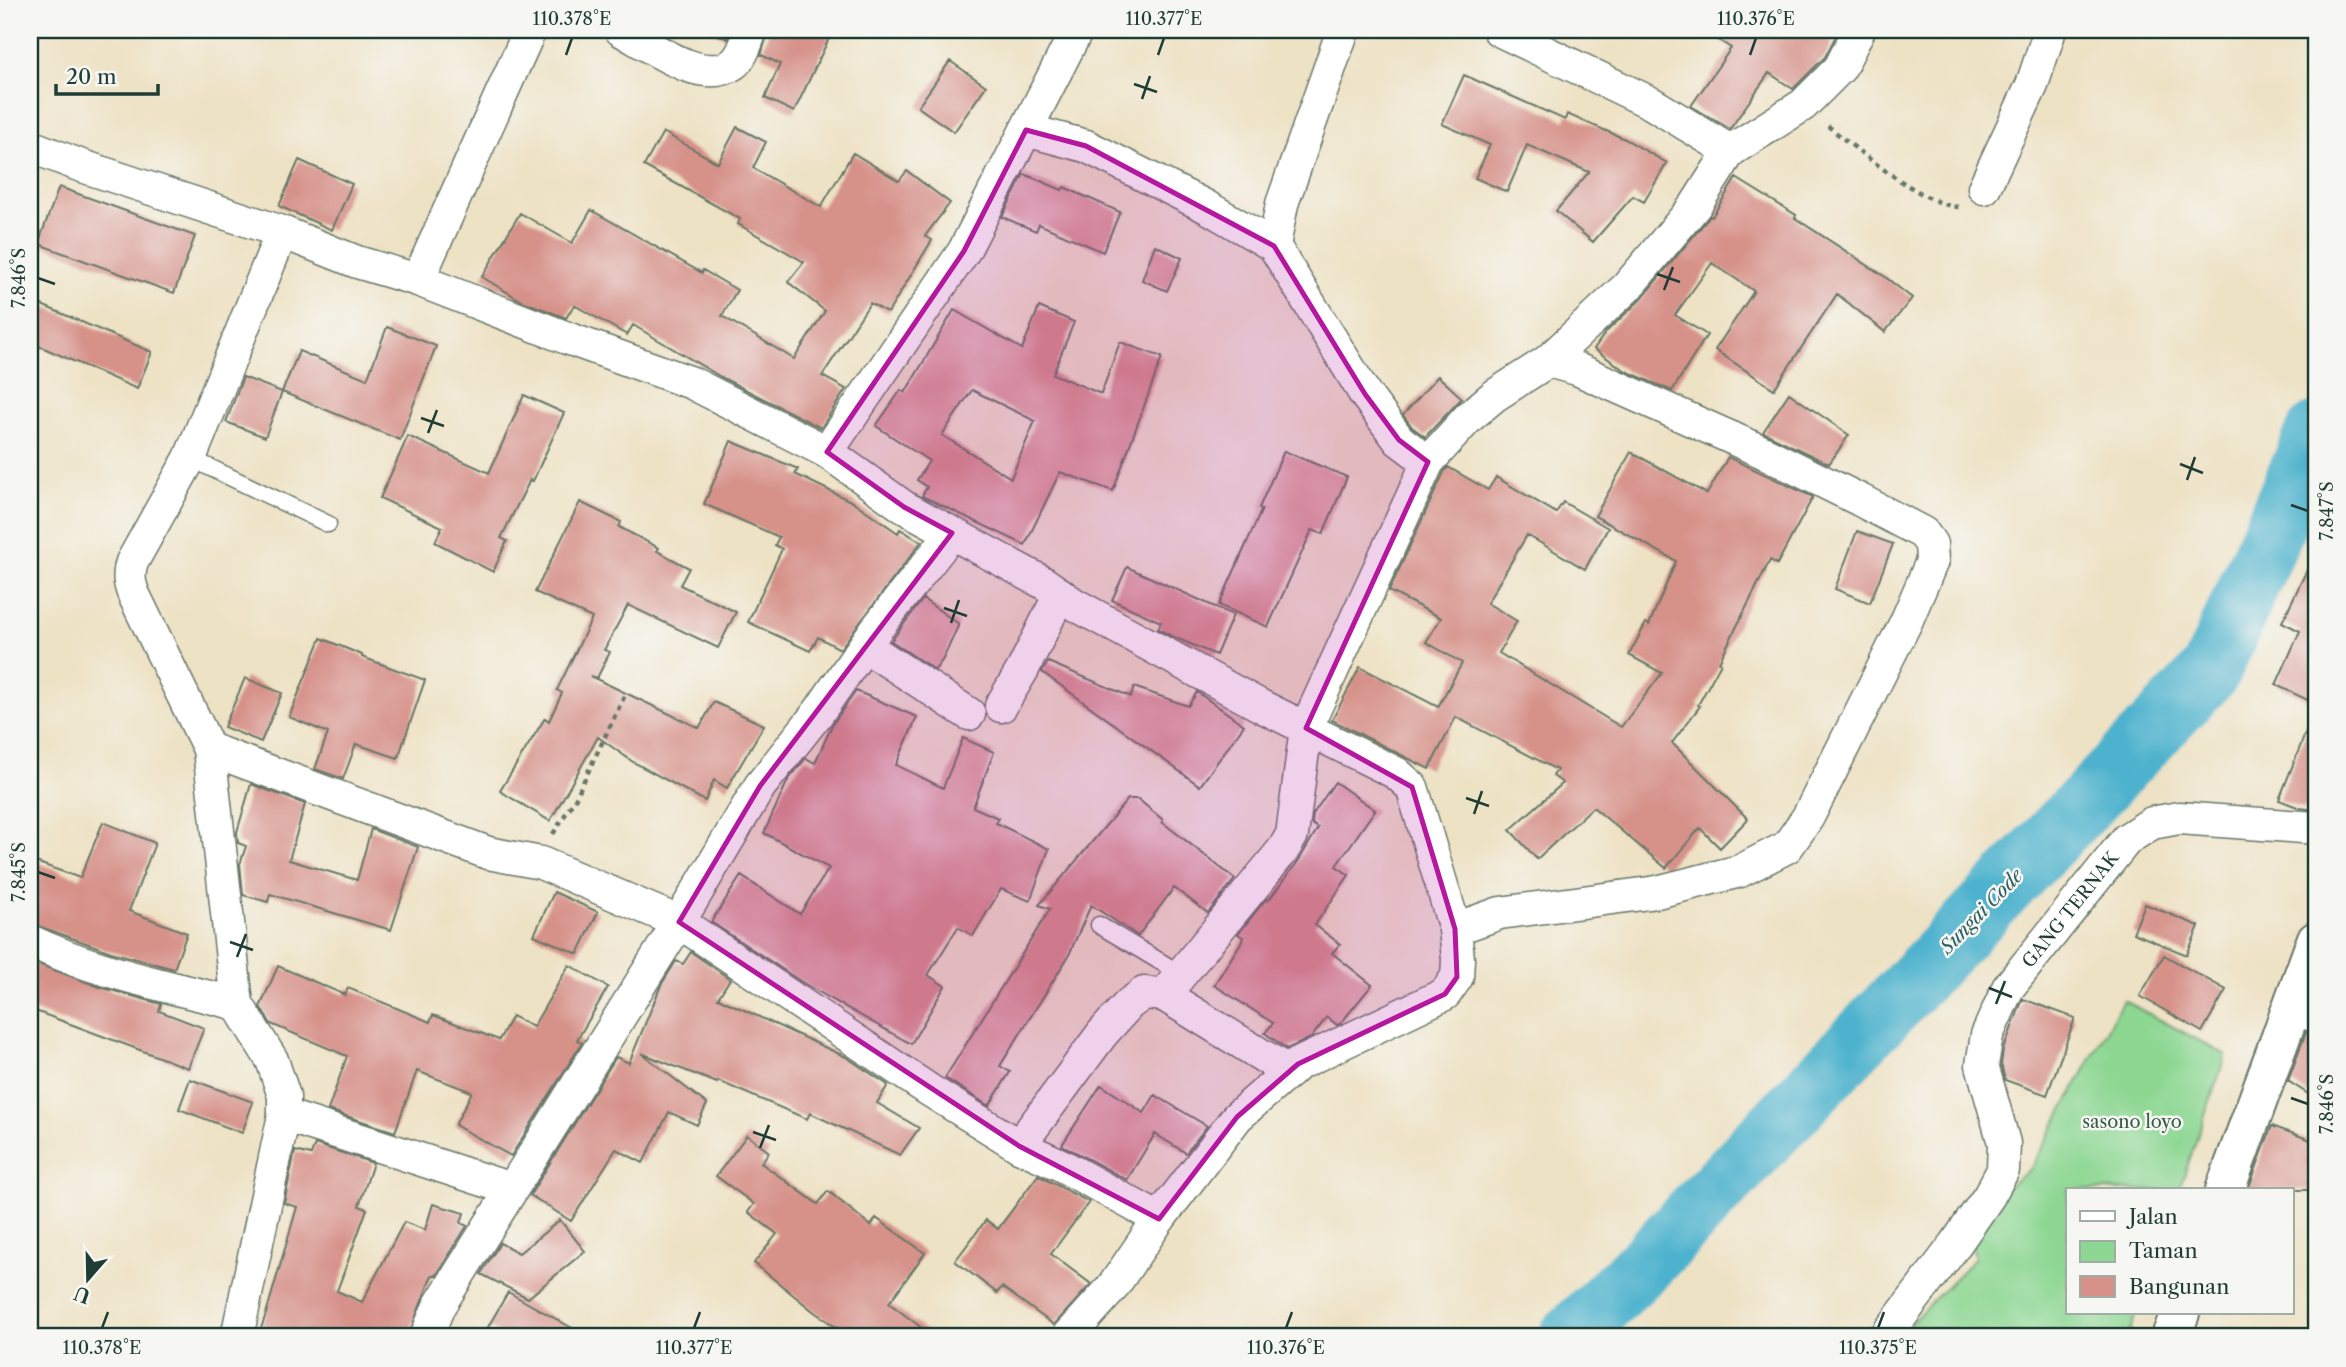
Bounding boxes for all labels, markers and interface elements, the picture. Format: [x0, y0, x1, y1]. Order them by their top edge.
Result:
text: 110.378°E [533, 8, 611, 30]
text: 110.377°E [1126, 8, 1203, 30]
text: 110.376°E [1717, 8, 1795, 30]
scale bar [56, 52, 158, 96]
text: 20 m [66, 64, 117, 89]
text: 7.846°S [8, 248, 30, 308]
text: 7.847°S [2316, 481, 2338, 541]
text: 7.845°S [8, 842, 30, 902]
street label: GANG TERNAK [2018, 846, 2124, 972]
water label: Sungai Code [1935, 864, 2028, 959]
text: 7.846°S [2316, 1074, 2338, 1134]
park label: sasono loyo [2082, 1111, 2182, 1133]
legend [2066, 1188, 2294, 1314]
text: Jalan [2126, 1204, 2178, 1229]
text: Taman [2129, 1238, 2198, 1263]
north arrow [52, 1244, 122, 1314]
text: Bangunan [2129, 1274, 2229, 1299]
text: U [71, 1281, 94, 1308]
text: 110.378°E [63, 1337, 141, 1359]
text: 110.377°E [656, 1337, 733, 1359]
text: 110.376°E [1247, 1337, 1325, 1359]
text: 110.375°E [1839, 1337, 1917, 1359]

